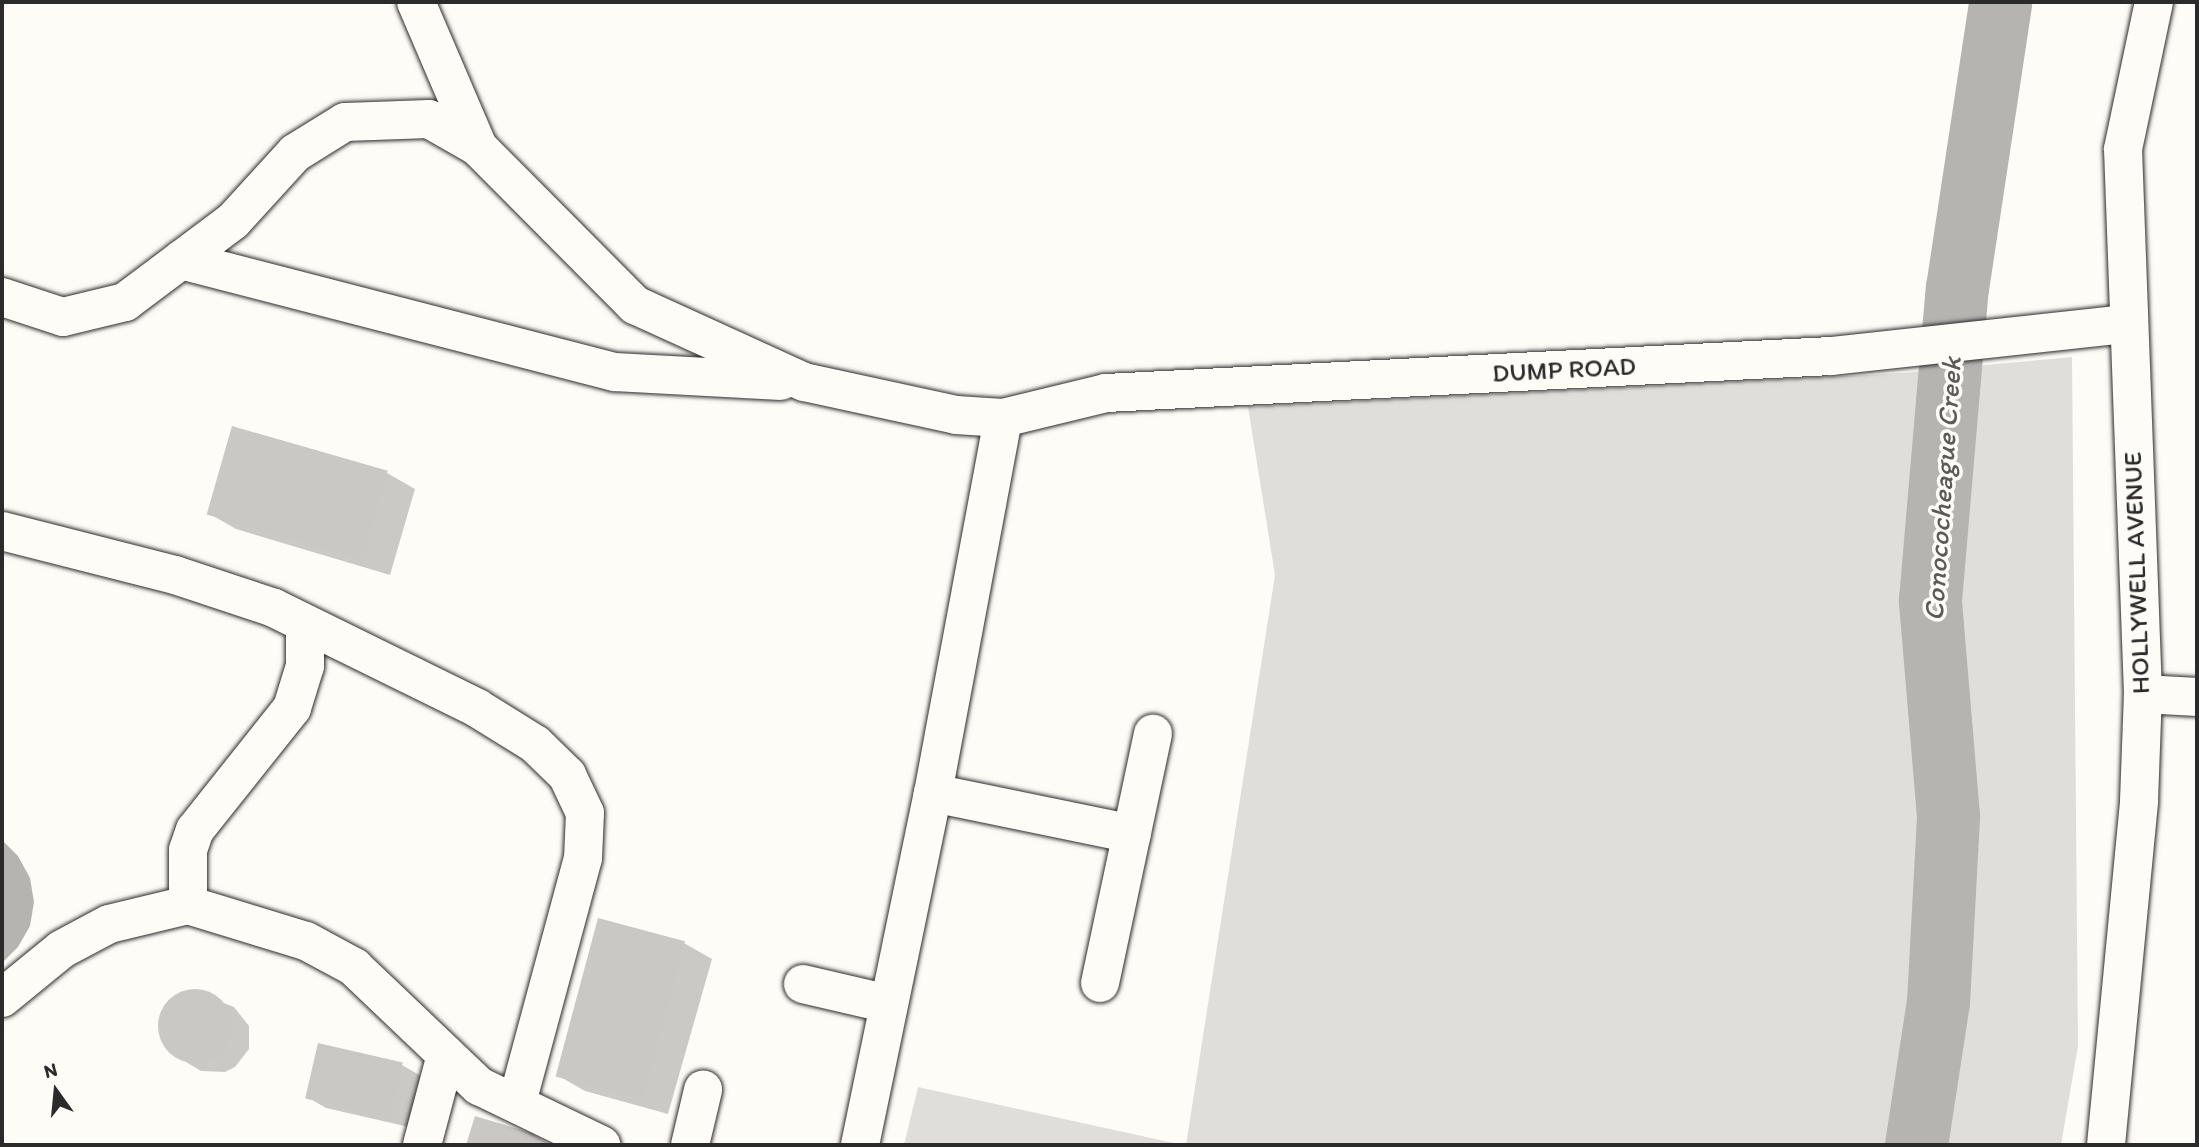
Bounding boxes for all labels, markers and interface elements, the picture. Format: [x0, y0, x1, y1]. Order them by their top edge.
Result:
street label: DUMP ROAD [1491, 351, 1637, 389]
water label: Conococheague Creek [1916, 356, 1968, 622]
street label: HOLLYWELL AVENUE [2117, 452, 2157, 694]
north arrow [21, 1056, 91, 1126]
text: N [41, 1057, 60, 1083]

